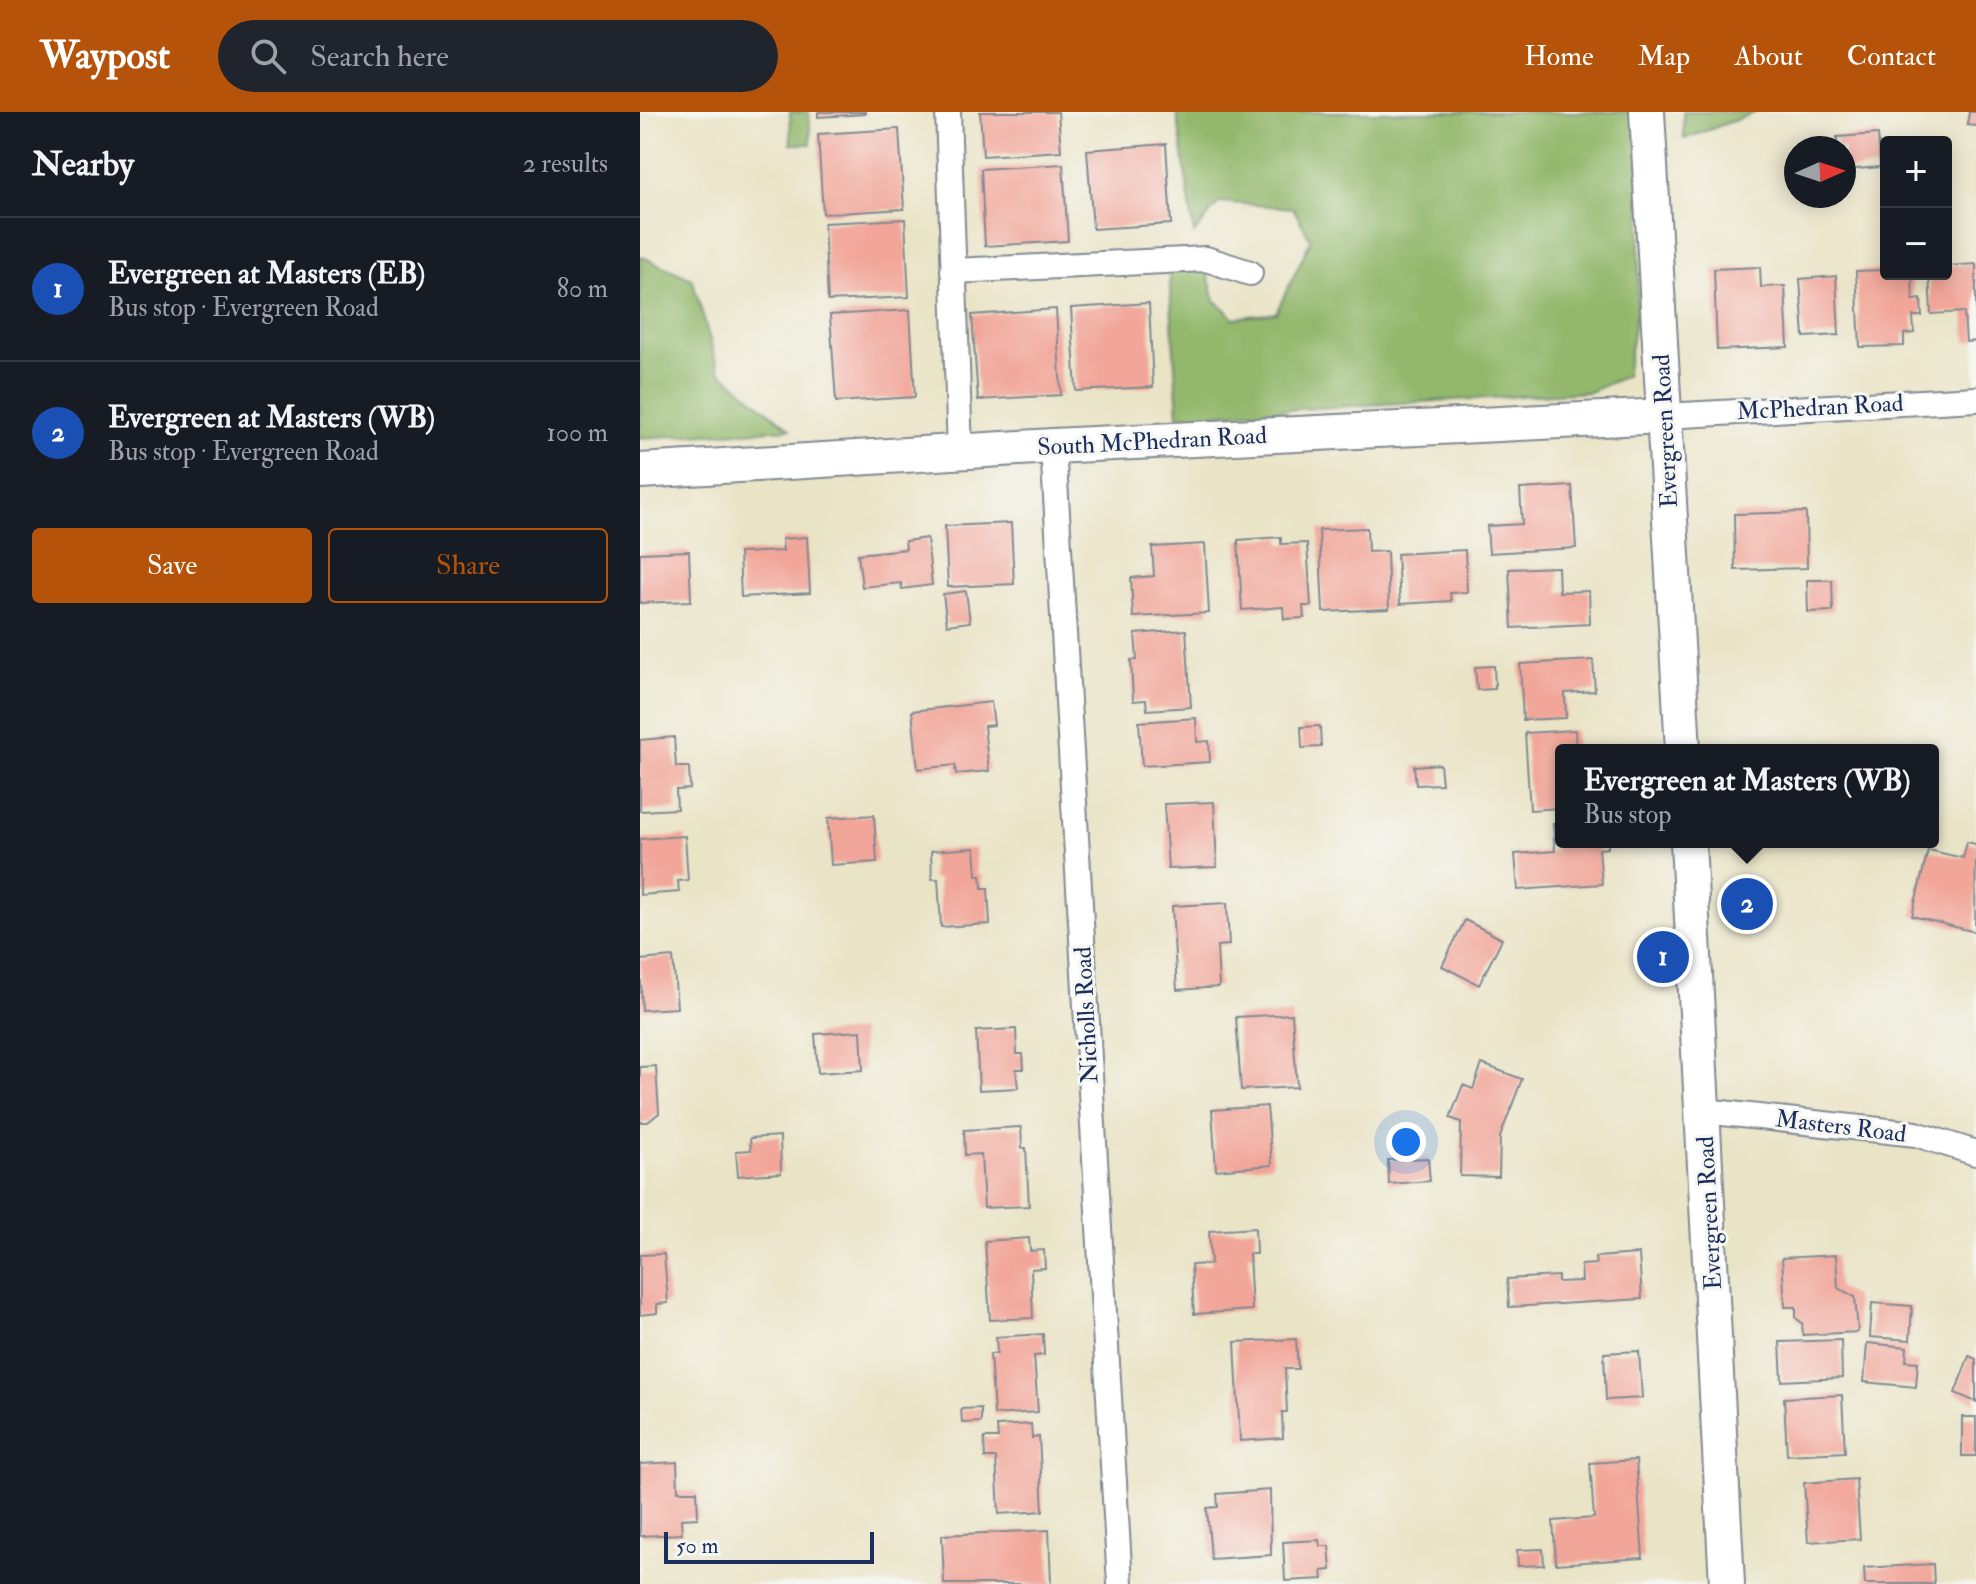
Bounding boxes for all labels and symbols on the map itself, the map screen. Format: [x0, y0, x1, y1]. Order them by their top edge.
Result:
north arrow [1784, 136, 1856, 208]
street label: Evergreen Road [1646, 353, 1685, 509]
street label: McPhedran Road [1736, 388, 1905, 427]
street label: South McPhedran Road [1036, 420, 1268, 463]
pin: 2 [1721, 874, 1773, 934]
pin: 1 [1637, 927, 1689, 987]
street label: Nicholls Road [1067, 946, 1106, 1084]
street label: Masters Road [1774, 1103, 1908, 1150]
your location [1386, 1122, 1426, 1162]
street label: Evergreen Road [1690, 1135, 1729, 1291]
scale bar [664, 1528, 874, 1564]

